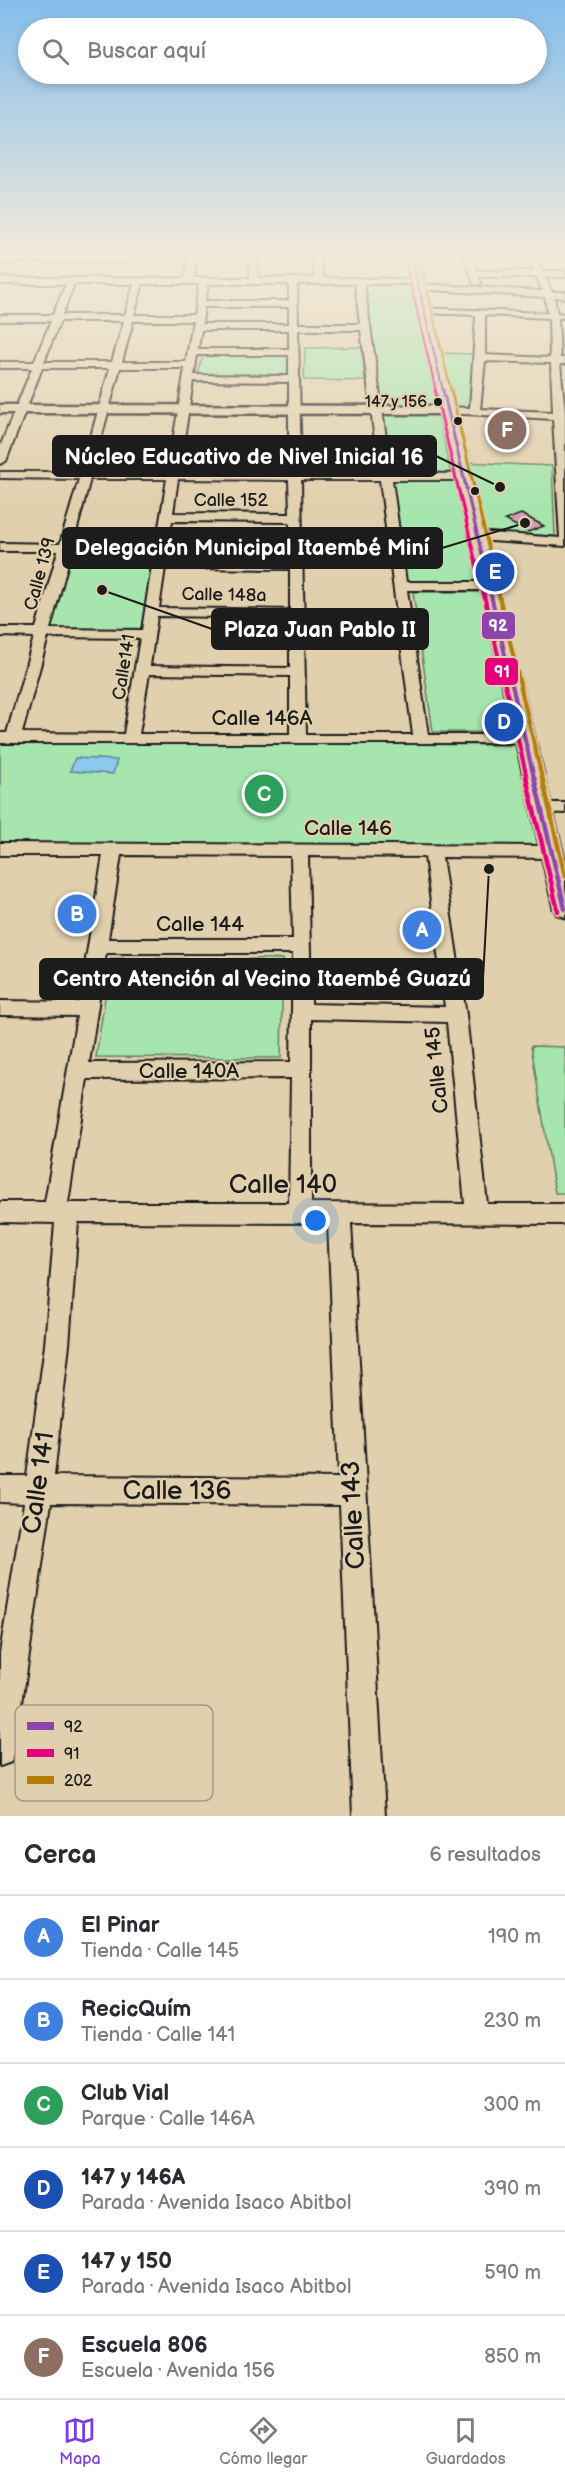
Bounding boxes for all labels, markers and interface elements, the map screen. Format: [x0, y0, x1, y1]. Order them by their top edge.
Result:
search box [18, 18, 547, 84]
icon: search [39, 35, 72, 68]
text: Buscar aquí [87, 38, 206, 65]
place label: 147 y 156 [365, 393, 427, 412]
marker: 147 y 156 [432, 396, 444, 408]
pin: F [488, 408, 526, 452]
unlabelled marker [452, 415, 464, 427]
callout: Núcleo Educativo de Nivel Inicial 16 [53, 436, 436, 476]
text: Núcleo Educativo de Nivel Inicial 16 [64, 444, 424, 471]
unlabelled marker [469, 485, 481, 497]
street label: Calle 152 [194, 490, 269, 511]
callout: Delegación Municipal Itaembé Miní [63, 528, 442, 568]
street label: Calle 139 [20, 535, 60, 613]
text: Delegación Municipal Itaembé Miní [75, 535, 430, 562]
pin: E [476, 550, 514, 594]
street label: Calle 148a [181, 584, 267, 606]
callout: Plaza Juan Pablo II [212, 609, 428, 649]
line badge: 92 [481, 611, 516, 640]
text: Plaza Juan Pablo II [224, 617, 416, 644]
text: 92 [489, 617, 508, 636]
street label: Calle141 [108, 633, 140, 701]
line badge: 91 [484, 657, 519, 686]
text: 91 [494, 663, 510, 682]
pin: D [484, 700, 524, 744]
street label: Calle 146A [212, 706, 313, 731]
pin: C [244, 772, 284, 816]
street label: Calle 146 [304, 816, 392, 841]
pin: B [58, 892, 97, 936]
pin: A [402, 908, 442, 952]
street label: Calle 144 [156, 912, 244, 937]
callout: Centro Atención al Vecino Itaembé Guazú [40, 959, 483, 999]
text: Centro Atención al Vecino Itaembé Guazú [53, 966, 471, 993]
street label: Calle 145 [420, 1025, 454, 1115]
street label: Calle 140A [139, 1059, 239, 1084]
street label: Calle 140 [229, 1170, 337, 1201]
your location [301, 1206, 330, 1235]
street label: Calle 141 [16, 1430, 62, 1536]
street label: Calle 143 [336, 1460, 372, 1570]
street label: Calle 136 [123, 1476, 232, 1507]
legend [15, 1705, 213, 1801]
text: 92 [64, 1718, 83, 1737]
text: 91 [64, 1745, 79, 1764]
text: 202 [64, 1772, 93, 1791]
text: Cerca [24, 1840, 96, 1871]
text: 6 resultados [430, 1843, 541, 1867]
text: El Pinar [81, 1912, 160, 1939]
text: A [37, 1925, 50, 1949]
text: 190 m [488, 1925, 541, 1949]
text: Tienda · Calle 145 [81, 1939, 239, 1963]
text: RecicQuím [81, 1996, 191, 2023]
text: B [36, 2009, 51, 2033]
text: 230 m [484, 2009, 541, 2033]
text: Tienda · Calle 141 [81, 2023, 235, 2047]
text: Club Vial [81, 2080, 169, 2107]
text: C [36, 2093, 51, 2117]
text: 300 m [483, 2093, 541, 2117]
text: Parque · Calle 146A [81, 2107, 255, 2131]
text: 147 y 146A [81, 2164, 185, 2191]
text: D [37, 2177, 50, 2201]
text: 390 m [483, 2177, 541, 2201]
text: Parada · Avenida Isaco Abitbol [81, 2191, 351, 2215]
text: 147 y 150 [81, 2248, 172, 2275]
text: E [37, 2261, 50, 2285]
text: 590 m [484, 2261, 541, 2285]
text: Parada · Avenida Isaco Abitbol [81, 2275, 351, 2299]
text: Escuela 806 [81, 2332, 208, 2359]
text: F [37, 2345, 50, 2369]
text: 850 m [484, 2345, 541, 2369]
text: Escuela · Avenida 156 [81, 2359, 275, 2383]
tab: Mapa [59, 2414, 101, 2469]
tab: Cómo llegar [219, 2414, 307, 2469]
tab: Guardados [426, 2414, 506, 2469]

